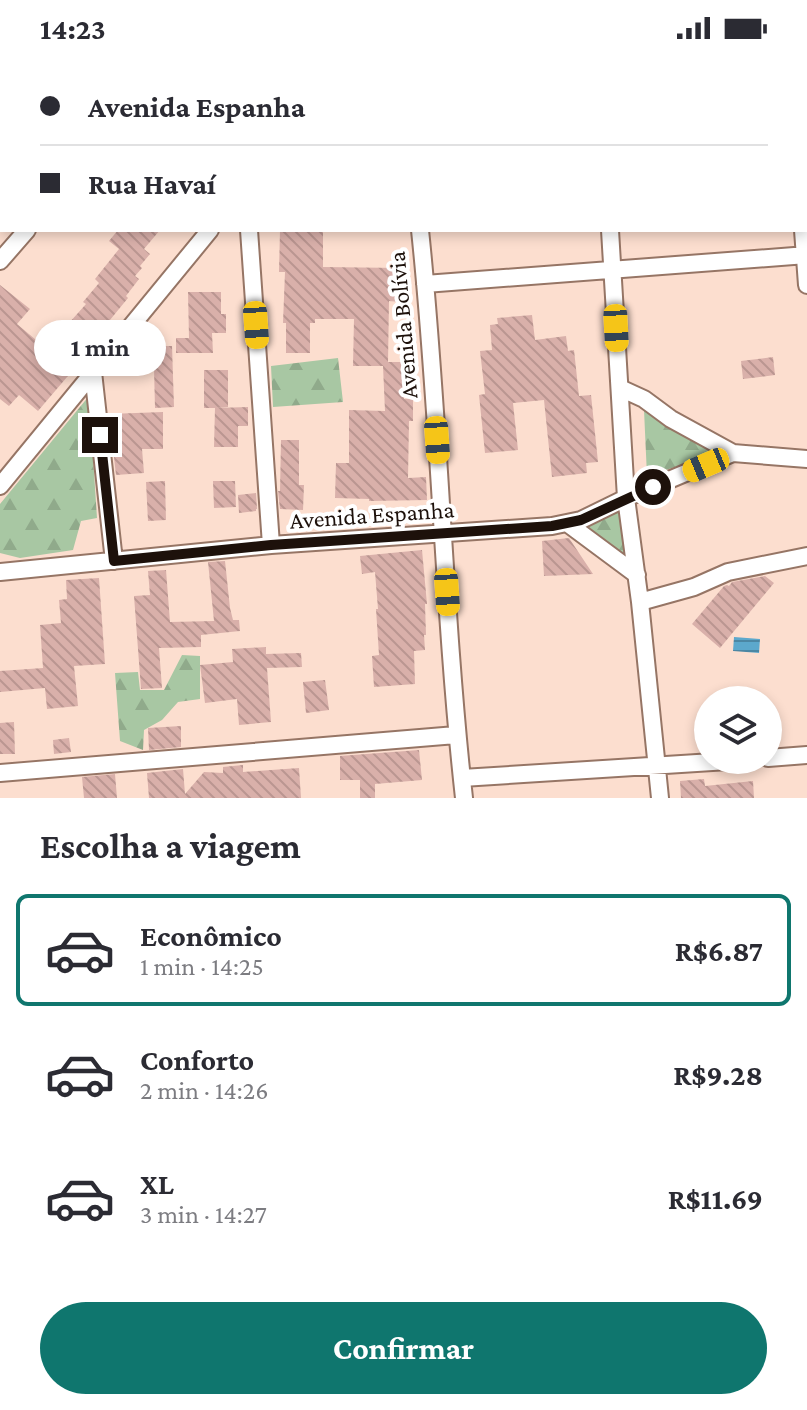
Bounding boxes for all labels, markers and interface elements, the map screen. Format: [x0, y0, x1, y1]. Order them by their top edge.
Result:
text: 14:23 [40, 12, 106, 45]
text: Avenida Espanha [88, 90, 305, 123]
text: Rua Havaí [88, 167, 216, 200]
street label: Avenida Bolívia [383, 250, 422, 400]
car [242, 300, 270, 350]
car [603, 303, 629, 353]
callout: 1 min [34, 319, 166, 375]
text: 1 min [70, 333, 130, 362]
car [423, 415, 451, 465]
route end [82, 417, 118, 453]
car [679, 445, 733, 485]
route start [635, 469, 671, 505]
street label: Avenida Espanha [289, 495, 455, 534]
car [433, 567, 461, 617]
map controls [694, 686, 782, 774]
button: layers [694, 686, 782, 774]
text: Escolha a viagem [40, 826, 301, 866]
icon: car [44, 914, 116, 986]
text: Econômico [140, 919, 282, 952]
text: R$6.87 [675, 934, 763, 967]
text: 1 min · 14:25 [140, 952, 264, 981]
icon: car [44, 1038, 116, 1110]
text: Conforto [140, 1043, 254, 1076]
text: R$9.28 [673, 1058, 763, 1091]
text: 2 min · 14:26 [140, 1076, 268, 1105]
icon: car [44, 1162, 116, 1234]
text: XL [140, 1167, 174, 1200]
text: R$11.69 [668, 1182, 763, 1215]
text: 3 min · 14:27 [140, 1200, 267, 1229]
button: Confirmar [40, 1302, 767, 1394]

